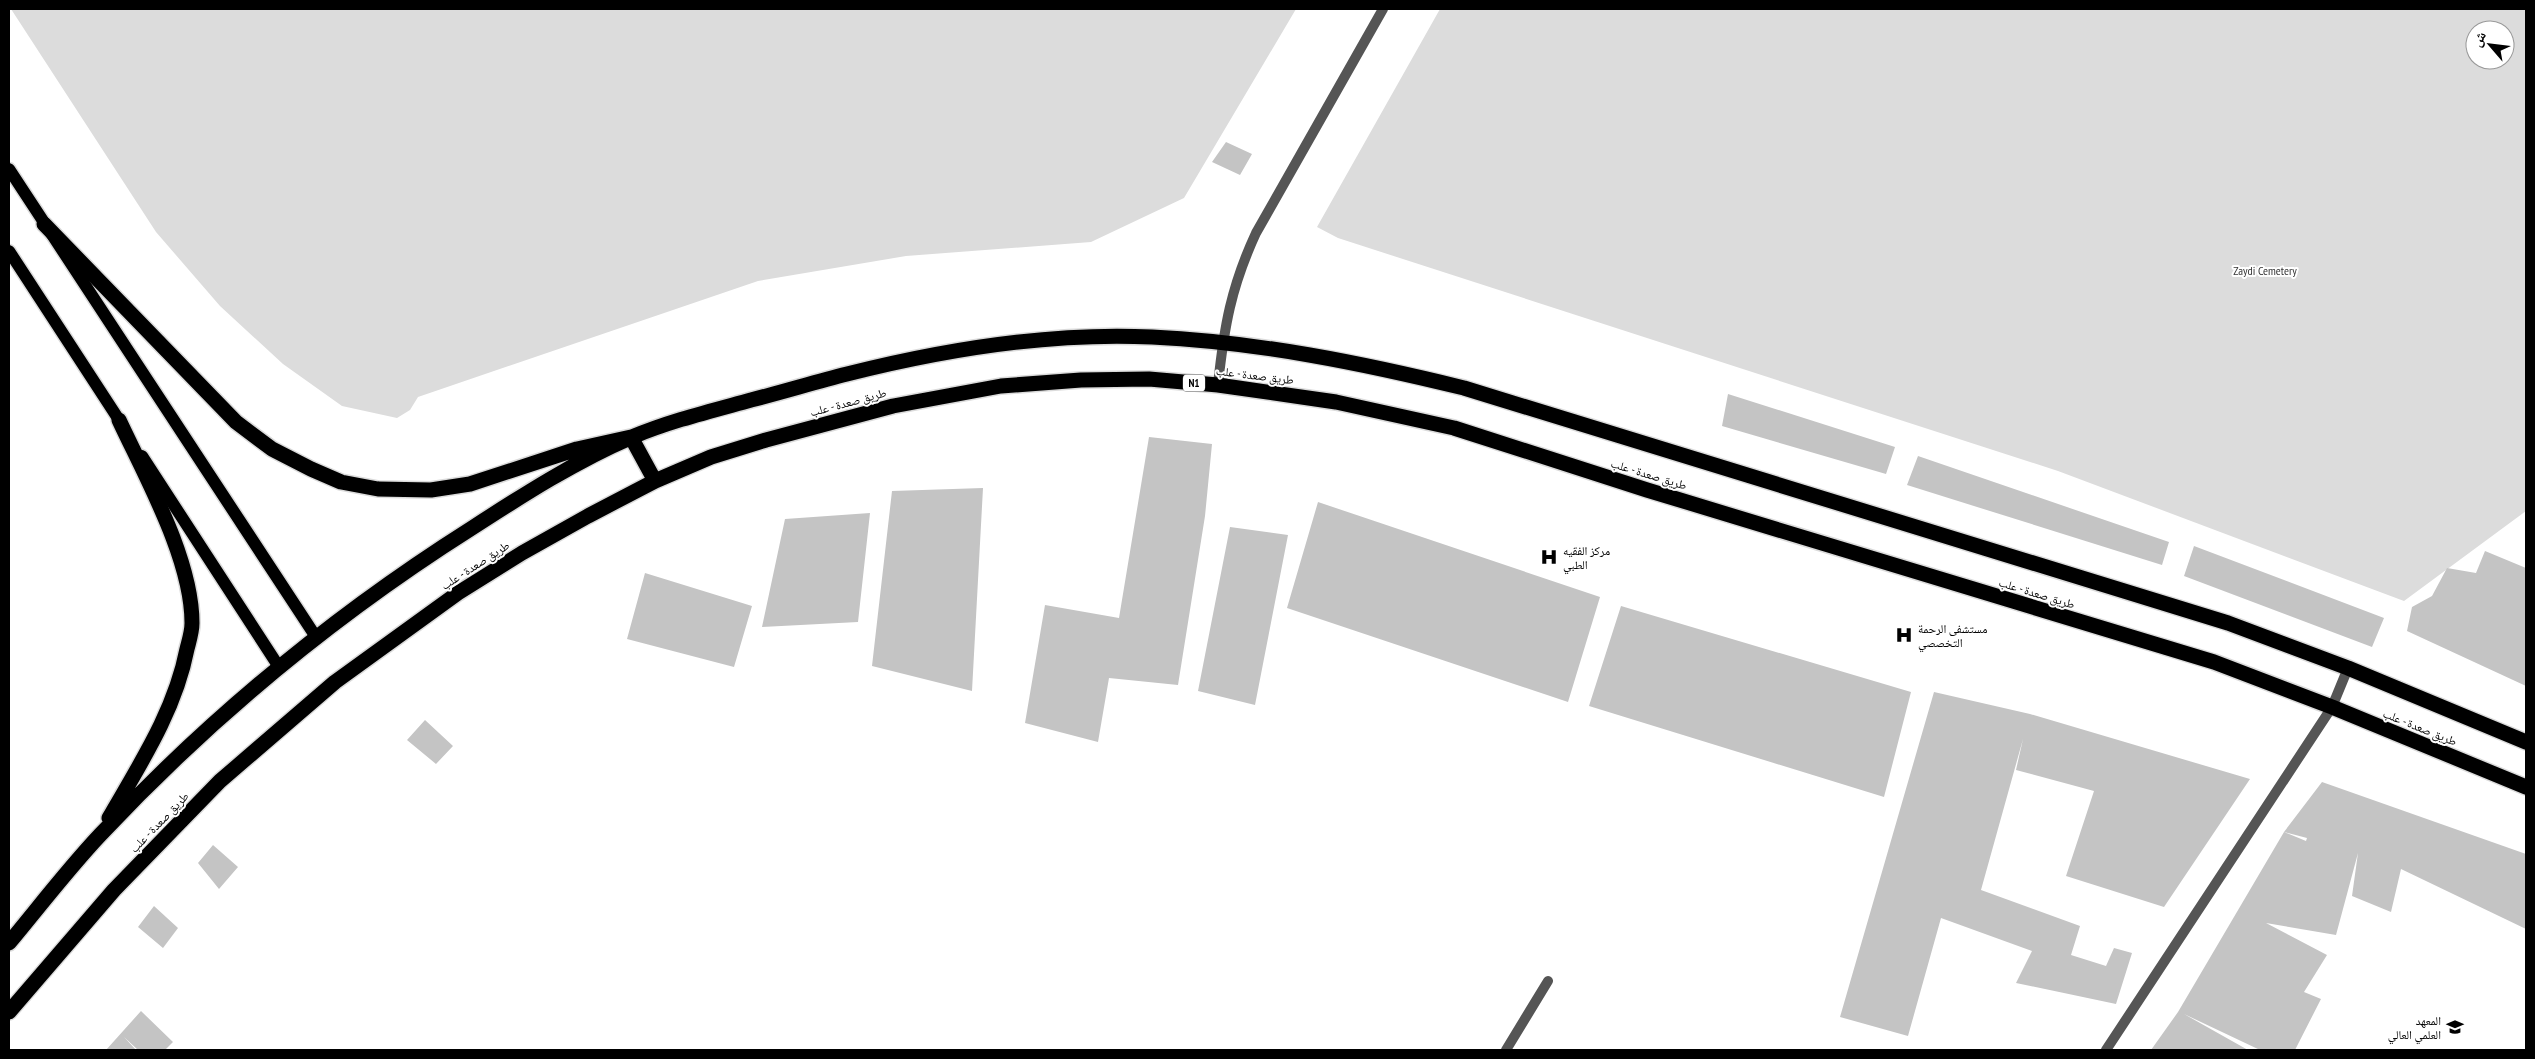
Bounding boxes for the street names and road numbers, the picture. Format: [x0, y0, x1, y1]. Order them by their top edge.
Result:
street label: طريق صعدة - علب [1215, 363, 1295, 388]
road number: N1 [1183, 374, 1205, 392]
street label: طريق صعدة - علب [808, 385, 888, 420]
street label: طريق صعدة - علب [1609, 455, 1689, 493]
street label: طريق صعدة - علب [438, 537, 512, 593]
street label: طريق صعدة - علب [1997, 574, 2077, 612]
street label: طريق صعدة - علب [2381, 705, 2459, 749]
street label: طريق صعدة - علب [126, 788, 192, 856]

